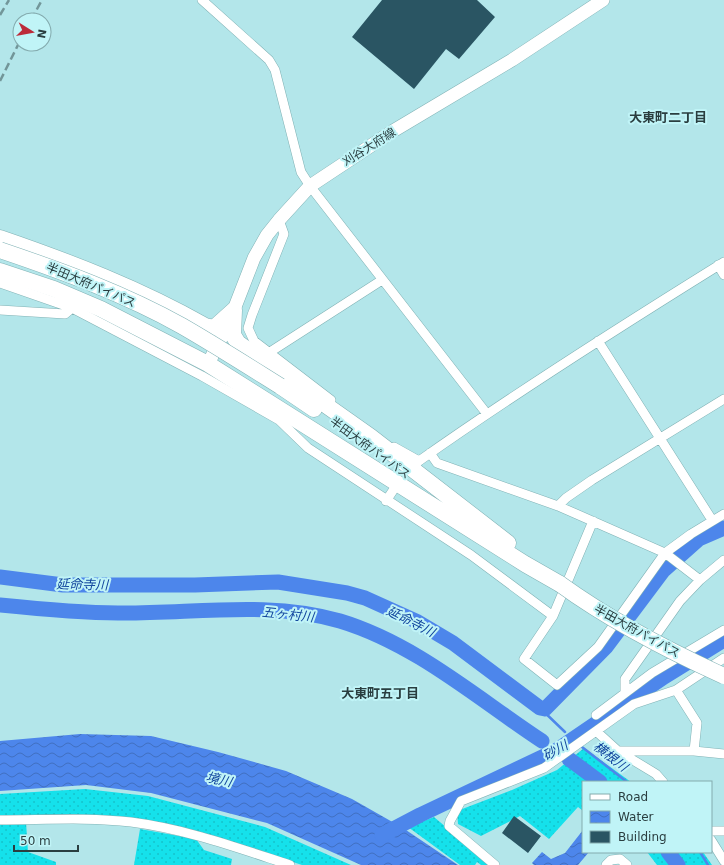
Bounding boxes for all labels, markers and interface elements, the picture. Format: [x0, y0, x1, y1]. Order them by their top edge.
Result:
north arrow [12, 12, 52, 52]
text: N [34, 28, 49, 40]
district label: 大東町二丁目 [629, 110, 707, 125]
street label: 刈谷大府線 [340, 125, 398, 169]
street label: 半田大府パイパス [44, 260, 138, 310]
street label: 半田大府パイパス [327, 414, 413, 482]
water label: 延命寺川 [56, 577, 110, 592]
street label: 半田大府パイパス [592, 602, 682, 660]
water label: 延命寺川 [384, 603, 439, 641]
water label: 五ヶ村川 [261, 604, 317, 625]
district label: 大東町五丁目 [341, 686, 419, 701]
water label: 砂川 [540, 737, 572, 763]
water label: 横根川 [591, 738, 632, 776]
water label: 境川 [205, 769, 235, 790]
legend [582, 781, 712, 853]
text: Road [618, 790, 648, 804]
text: Water [618, 810, 654, 824]
scale bar [14, 827, 78, 853]
text: Building [618, 830, 667, 844]
text: 50 m [20, 834, 51, 848]

